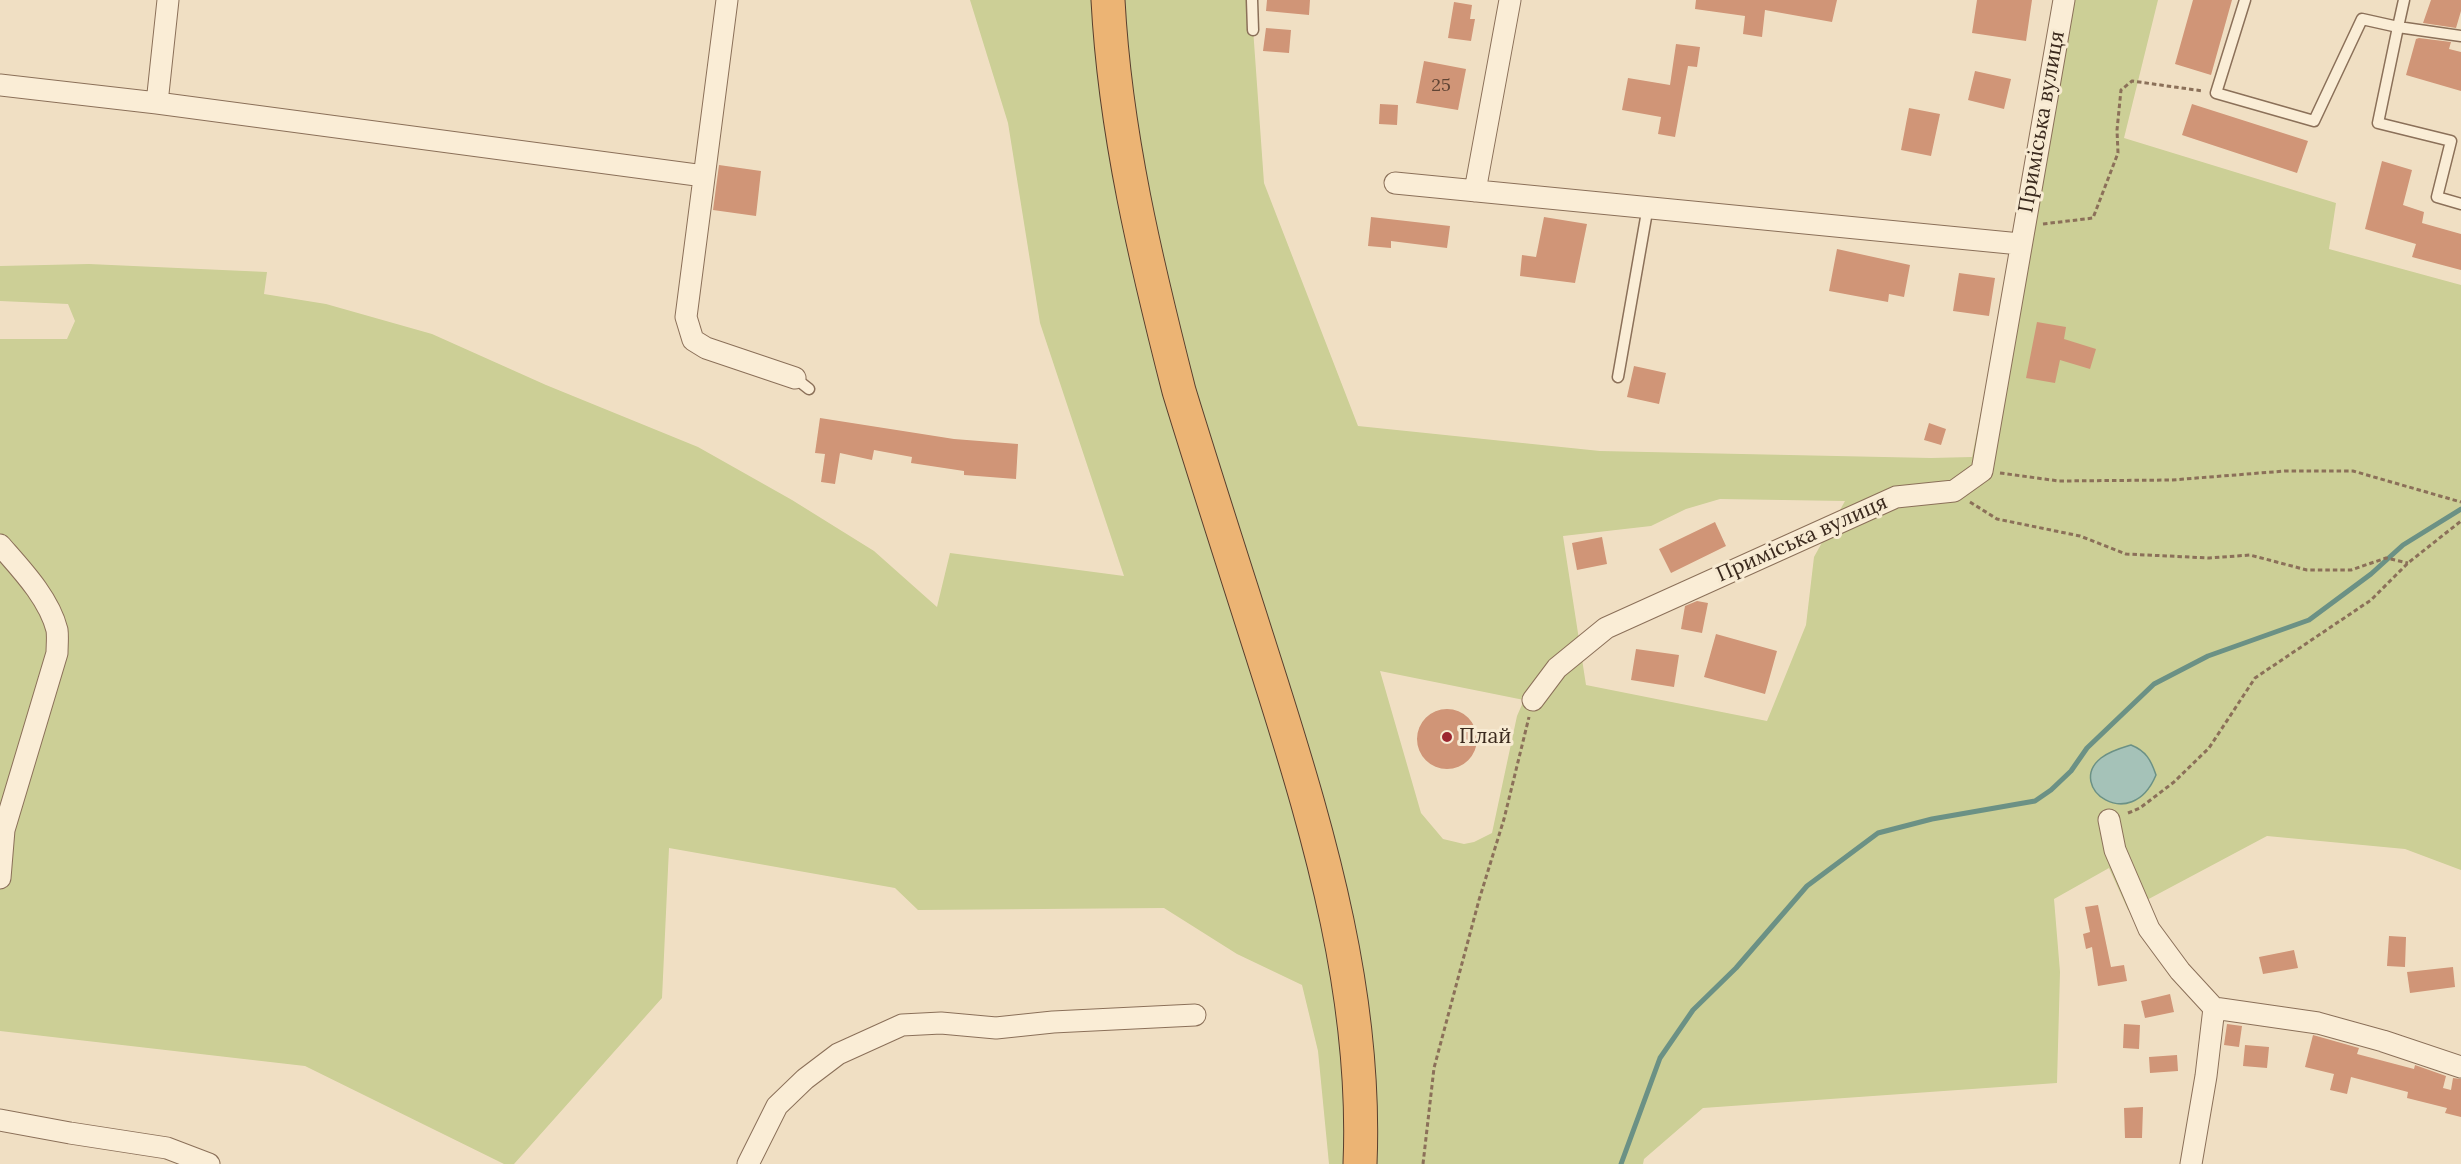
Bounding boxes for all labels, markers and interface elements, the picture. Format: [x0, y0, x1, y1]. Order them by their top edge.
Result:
street label: Приміська вулиця [2014, 29, 2070, 215]
house number: 25 [1431, 75, 1451, 97]
street label: Приміська вулиця [1713, 490, 1891, 588]
place label: Плай [1459, 724, 1511, 750]
marker: Плай [1440, 730, 1454, 744]

